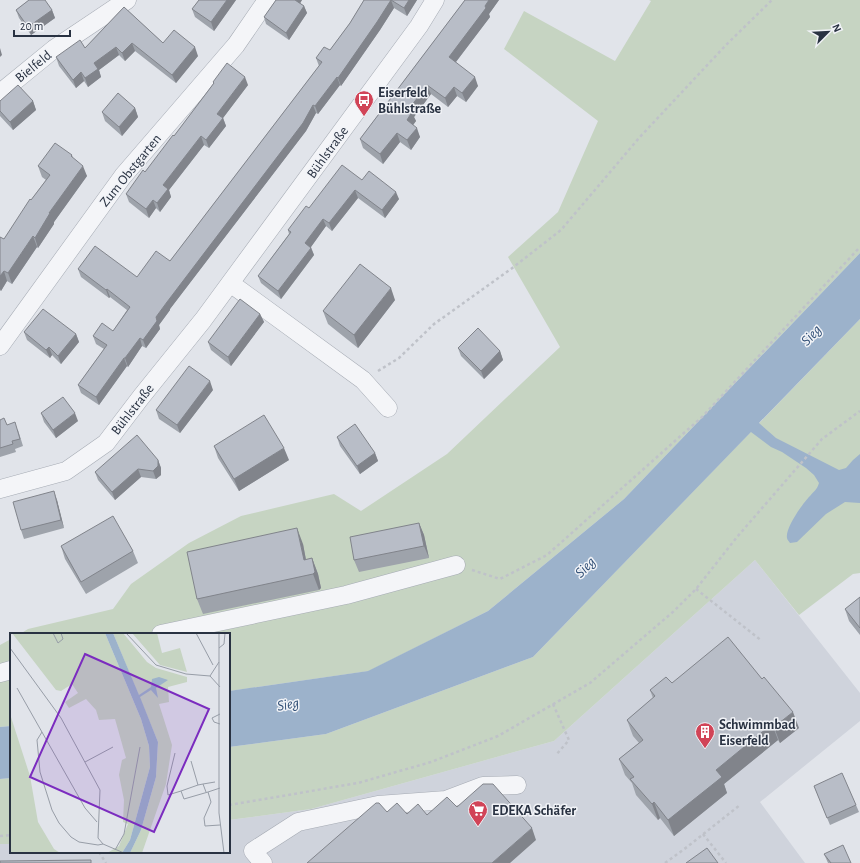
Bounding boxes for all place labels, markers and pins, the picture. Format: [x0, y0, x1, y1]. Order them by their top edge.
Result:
place label: Eiserfeld Bühlstraße [378, 86, 442, 116]
bus stop icon: Eiserfeld Bühlstraße [353, 89, 375, 117]
place label: Schwimmbad Eiserfeld [719, 718, 796, 748]
building icon: Schwimmbad Eiserfeld [694, 721, 716, 749]
supermarket icon: EDEKA Schäfer [467, 799, 489, 827]
place label: EDEKA Schäfer [492, 804, 576, 818]

